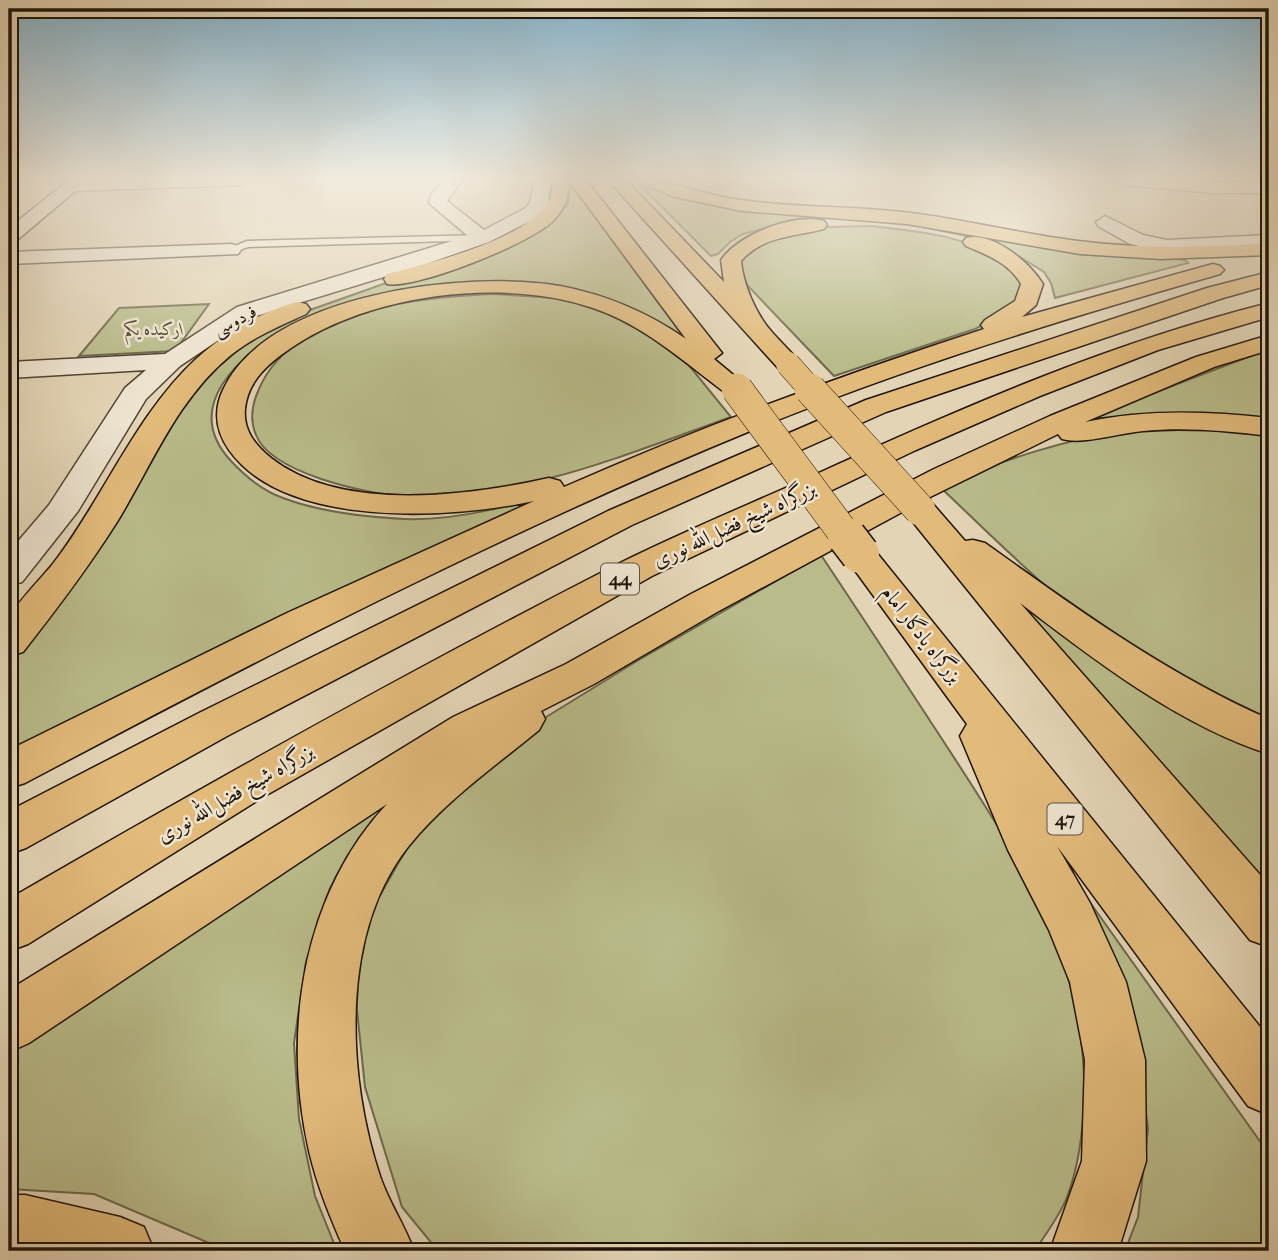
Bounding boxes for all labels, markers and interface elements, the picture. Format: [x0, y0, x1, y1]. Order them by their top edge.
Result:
street label: فردوسی [210, 301, 261, 343]
park label: ارکیده یکم [123, 319, 184, 346]
street label: بزرگراه شیخ فضل‌الله نوری [647, 471, 822, 579]
road number: 44 [601, 564, 639, 594]
street label: بزرگراه یادگار امام [872, 579, 969, 691]
street label: بزرگراه شیخ فضل‌الله نوری [150, 734, 321, 854]
road number: 47 [1048, 804, 1082, 834]

